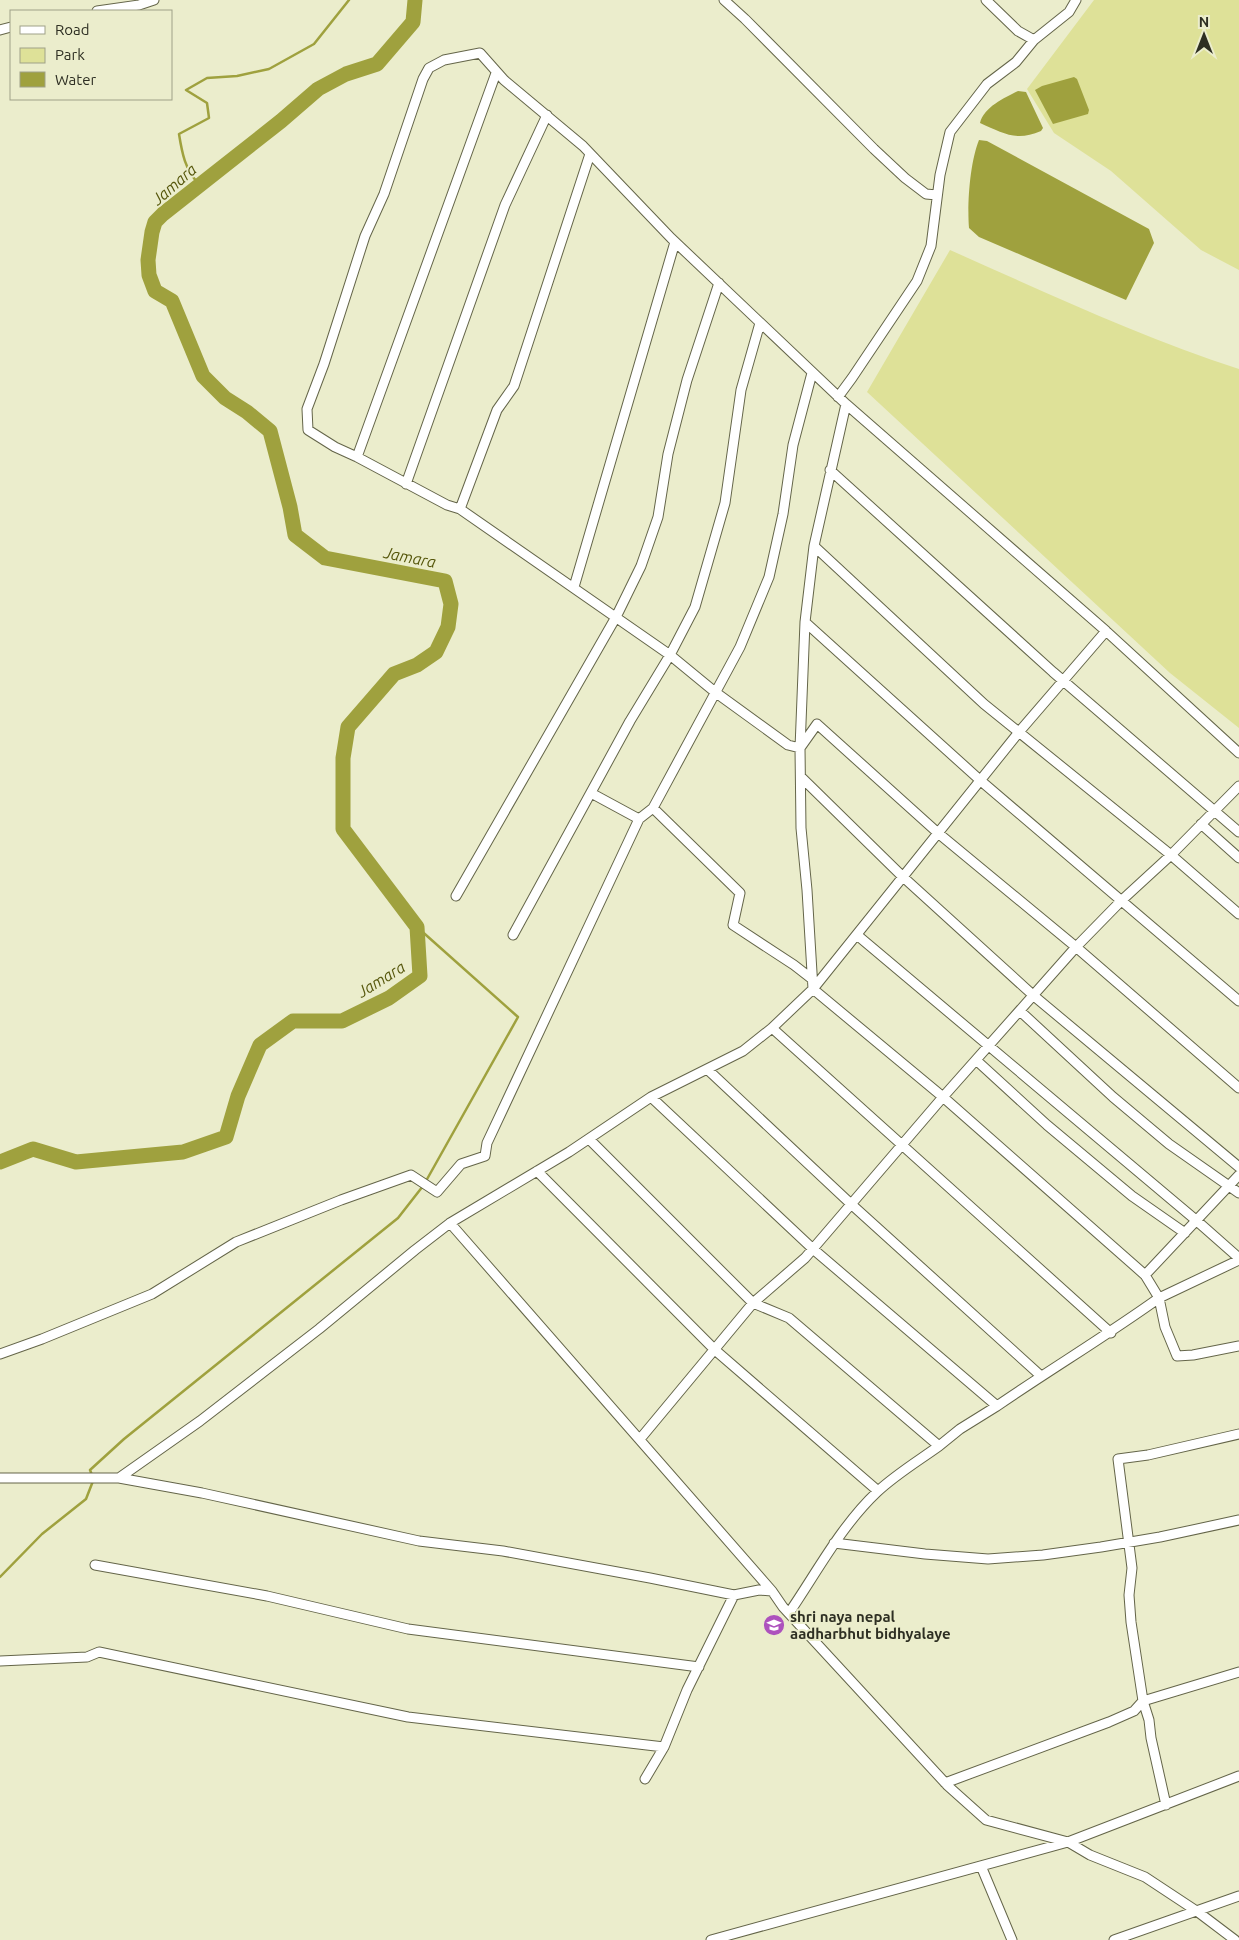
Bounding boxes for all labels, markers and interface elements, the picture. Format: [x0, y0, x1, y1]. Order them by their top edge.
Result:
legend [10, 10, 172, 100]
north arrow [1179, 10, 1229, 60]
text: N [1199, 14, 1209, 30]
text: Road [55, 21, 90, 38]
text: Park [55, 46, 85, 63]
text: Water [55, 71, 96, 88]
water label: Jamara [147, 160, 200, 209]
water label: Jamara [381, 543, 438, 571]
water label: Jamara [353, 957, 408, 1001]
place label: shri naya nepal aadharbhut bidhyalaye [790, 1608, 951, 1642]
school or university icon: shri naya nepal aadharbhut bidhyalaye [762, 1613, 786, 1637]

